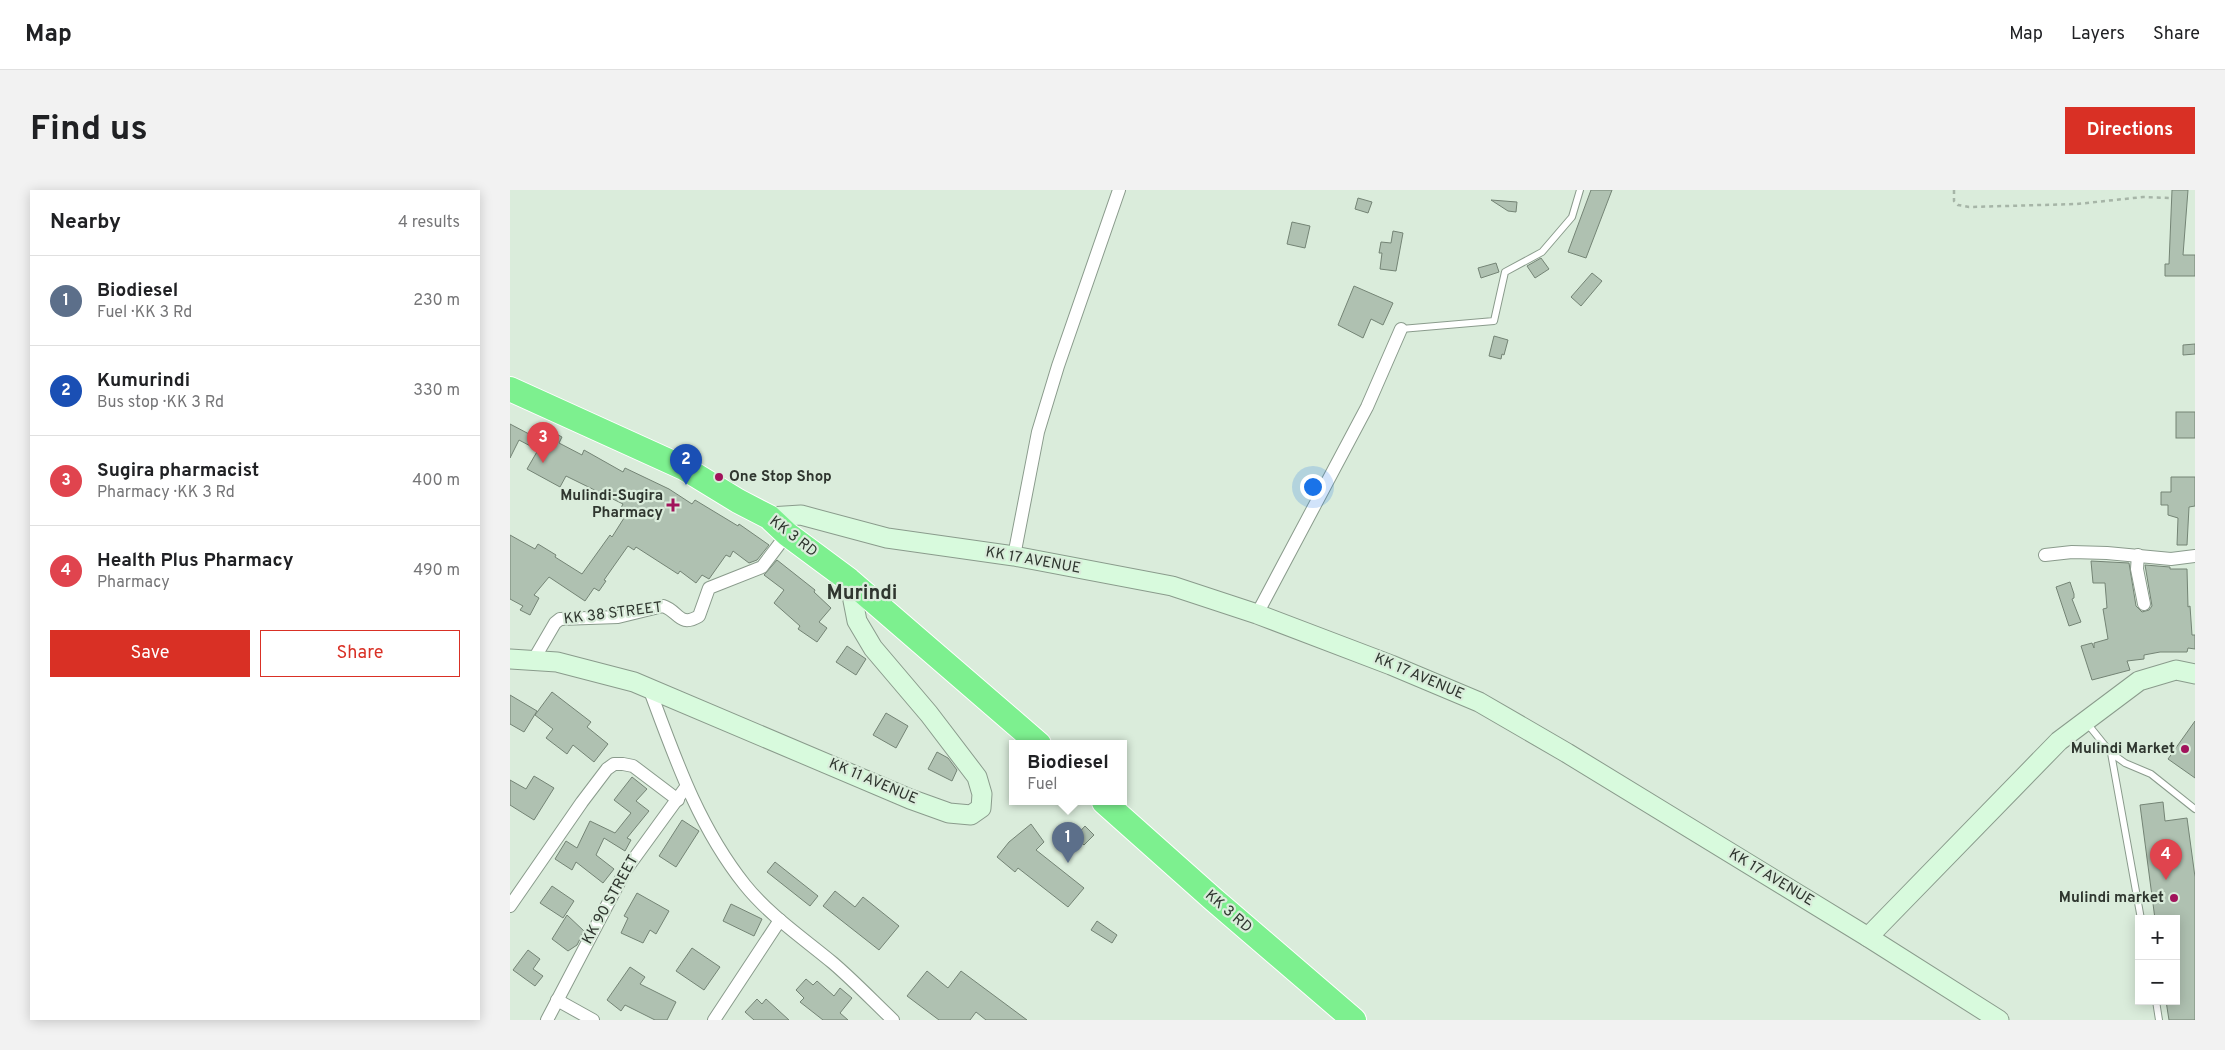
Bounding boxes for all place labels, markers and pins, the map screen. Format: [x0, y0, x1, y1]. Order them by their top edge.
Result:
pin: 3 [527, 422, 559, 463]
pin: 2 [670, 444, 702, 485]
place label: One Stop Shop [729, 468, 832, 487]
marker: One Stop Shop [713, 471, 725, 483]
place label: Mulindi-Sugira Pharmacy [560, 487, 663, 523]
marker: Mulindi-Sugira Pharmacy [667, 499, 679, 511]
place label: Mulindi Market [2071, 740, 2175, 759]
marker: Mulindi Market [2179, 743, 2191, 755]
pin: 1 [1052, 822, 1084, 863]
pin: 4 [2150, 839, 2182, 880]
place label: Mulindi market [2059, 889, 2164, 908]
marker: Mulindi market [2168, 892, 2180, 904]

